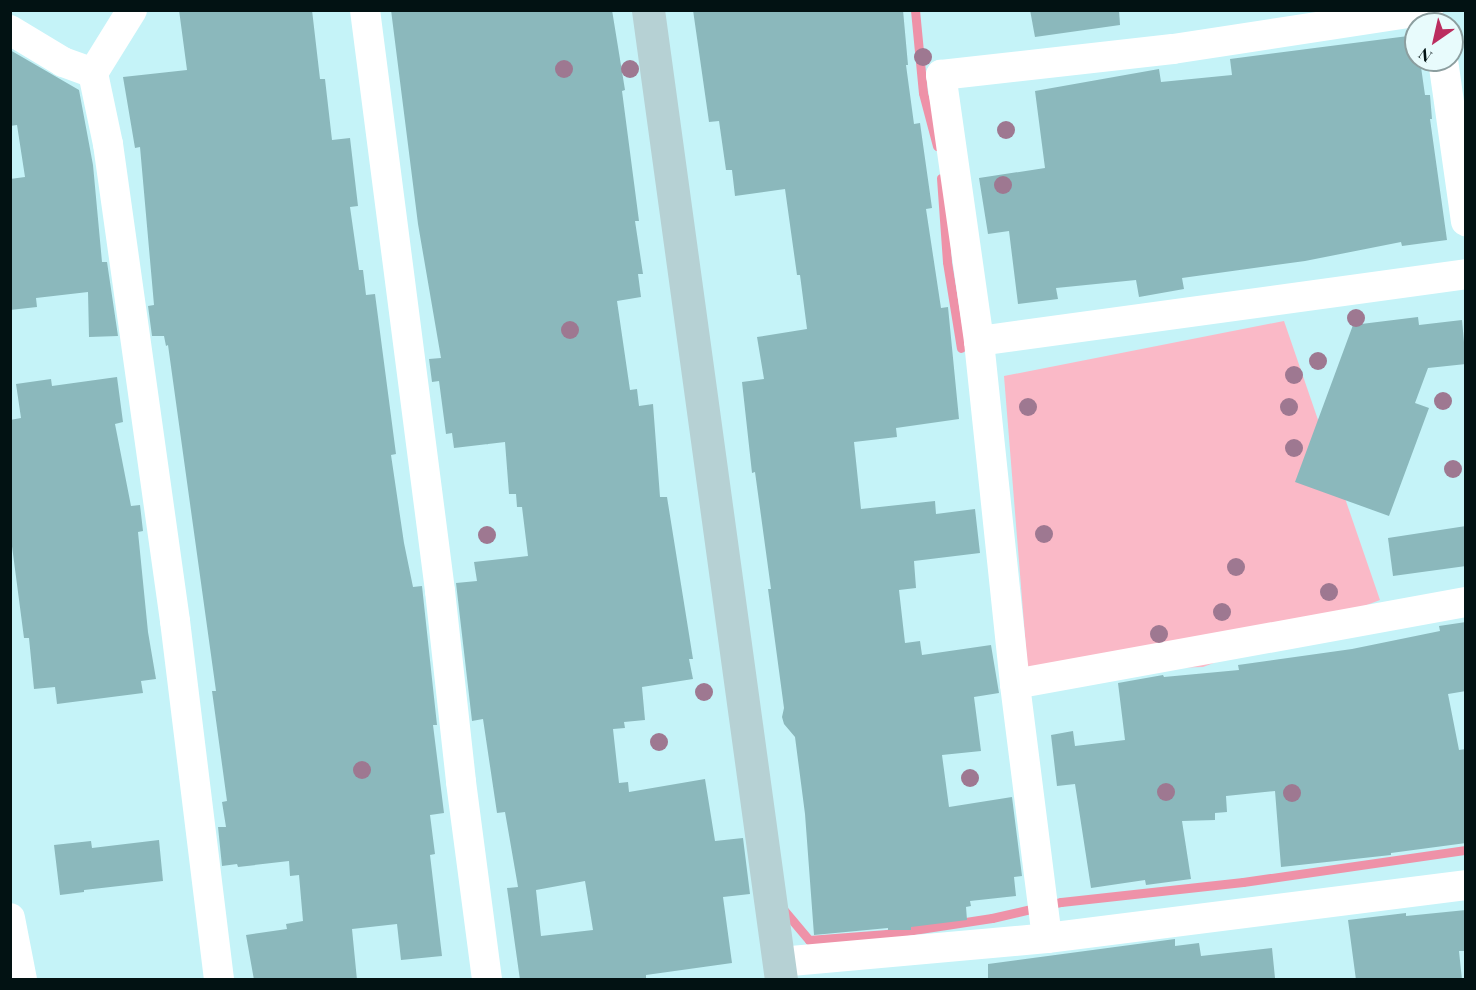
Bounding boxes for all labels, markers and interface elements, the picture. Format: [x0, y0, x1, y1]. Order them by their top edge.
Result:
north arrow [1404, 12, 1464, 72]
text: N [1414, 44, 1435, 68]

